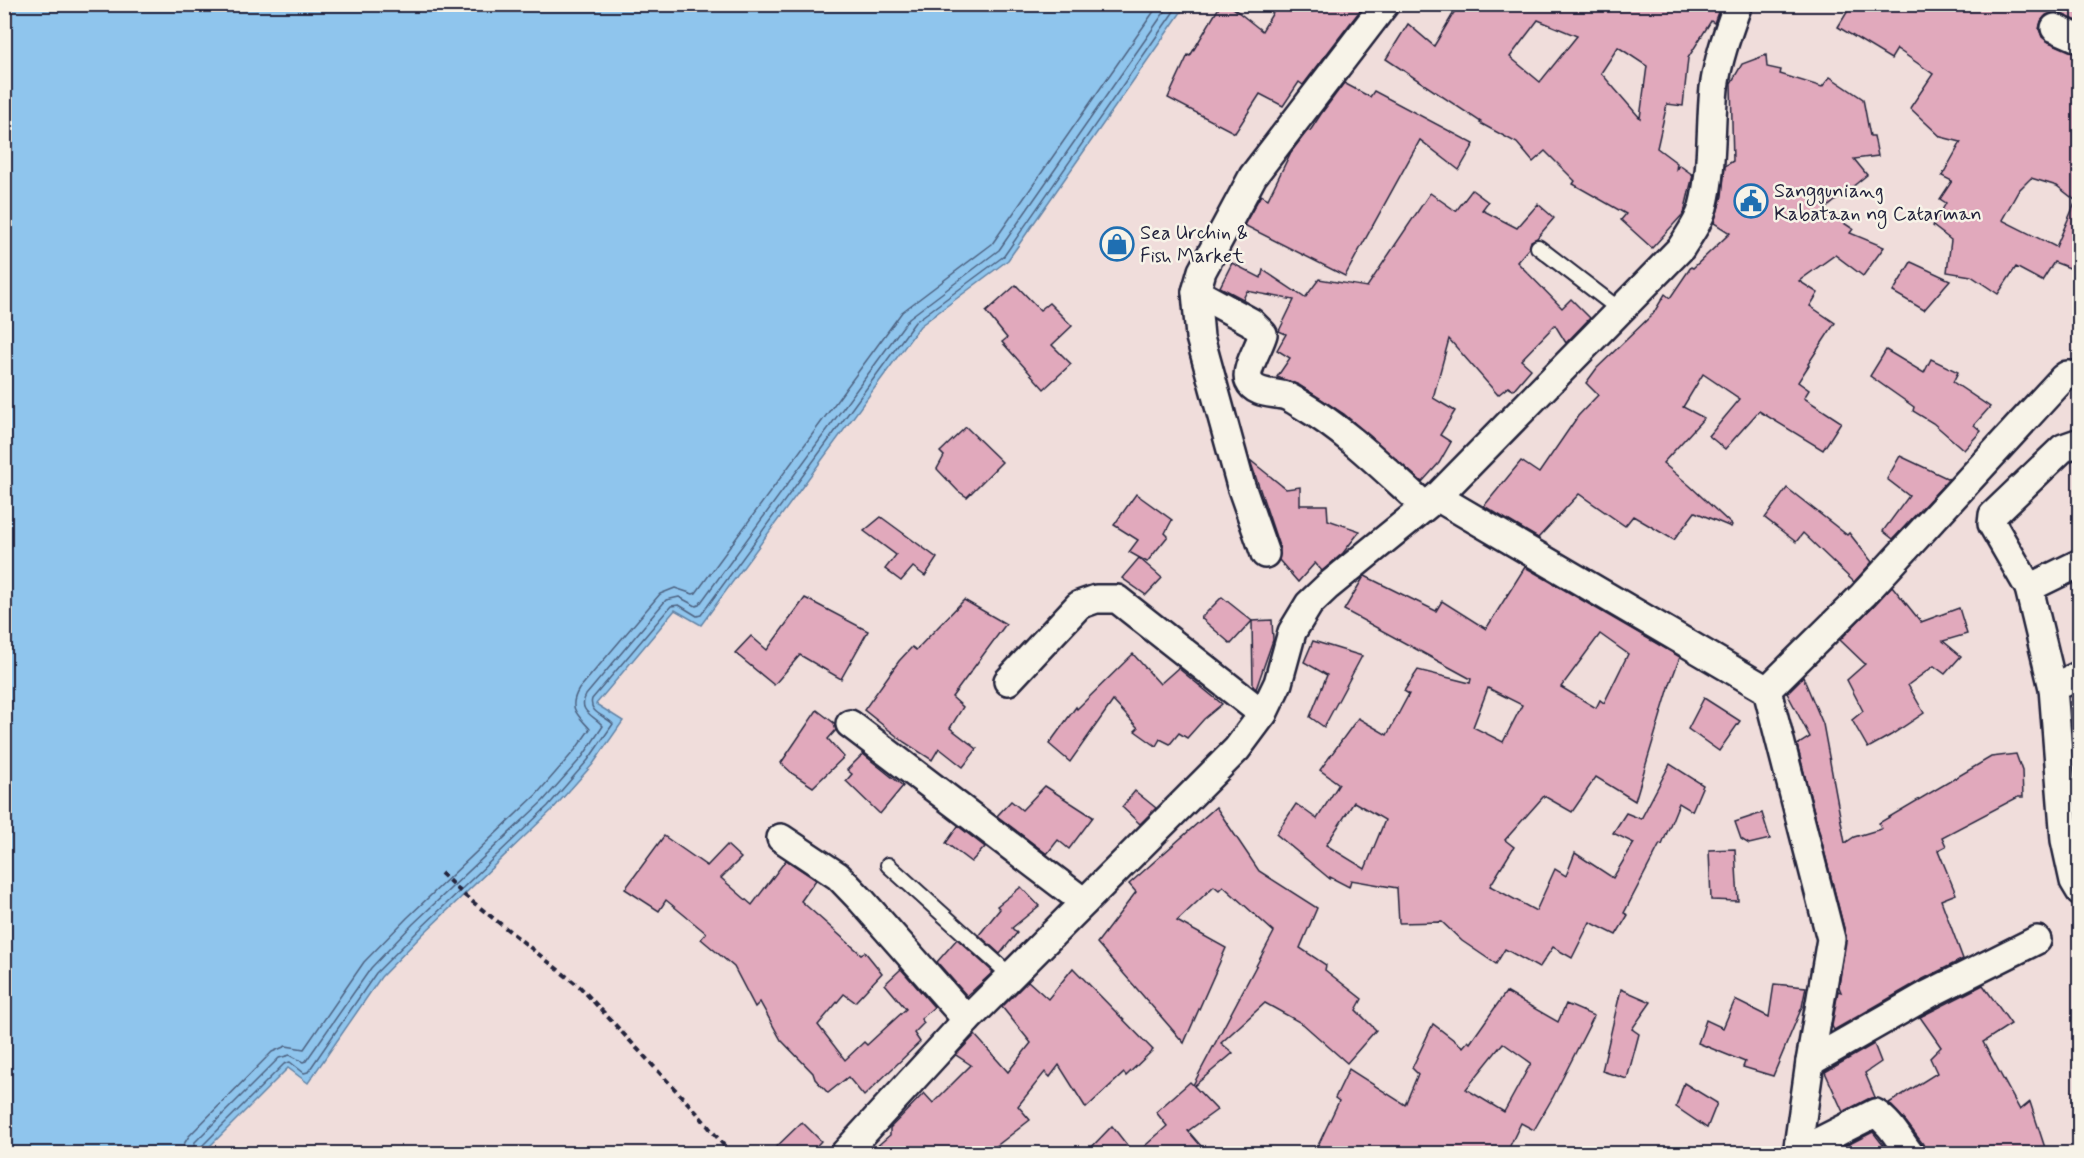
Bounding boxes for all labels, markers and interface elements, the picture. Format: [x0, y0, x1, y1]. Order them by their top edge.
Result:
place label: Sangguniang Kabataan ng Catarman [1774, 178, 1982, 229]
public building icon: Sangguniang Kabataan ng Catarman [1733, 183, 1769, 219]
place label: Sea Urchin & Fish Market [1140, 220, 1248, 270]
shop icon: Sea Urchin & Fish Market [1099, 226, 1135, 262]

